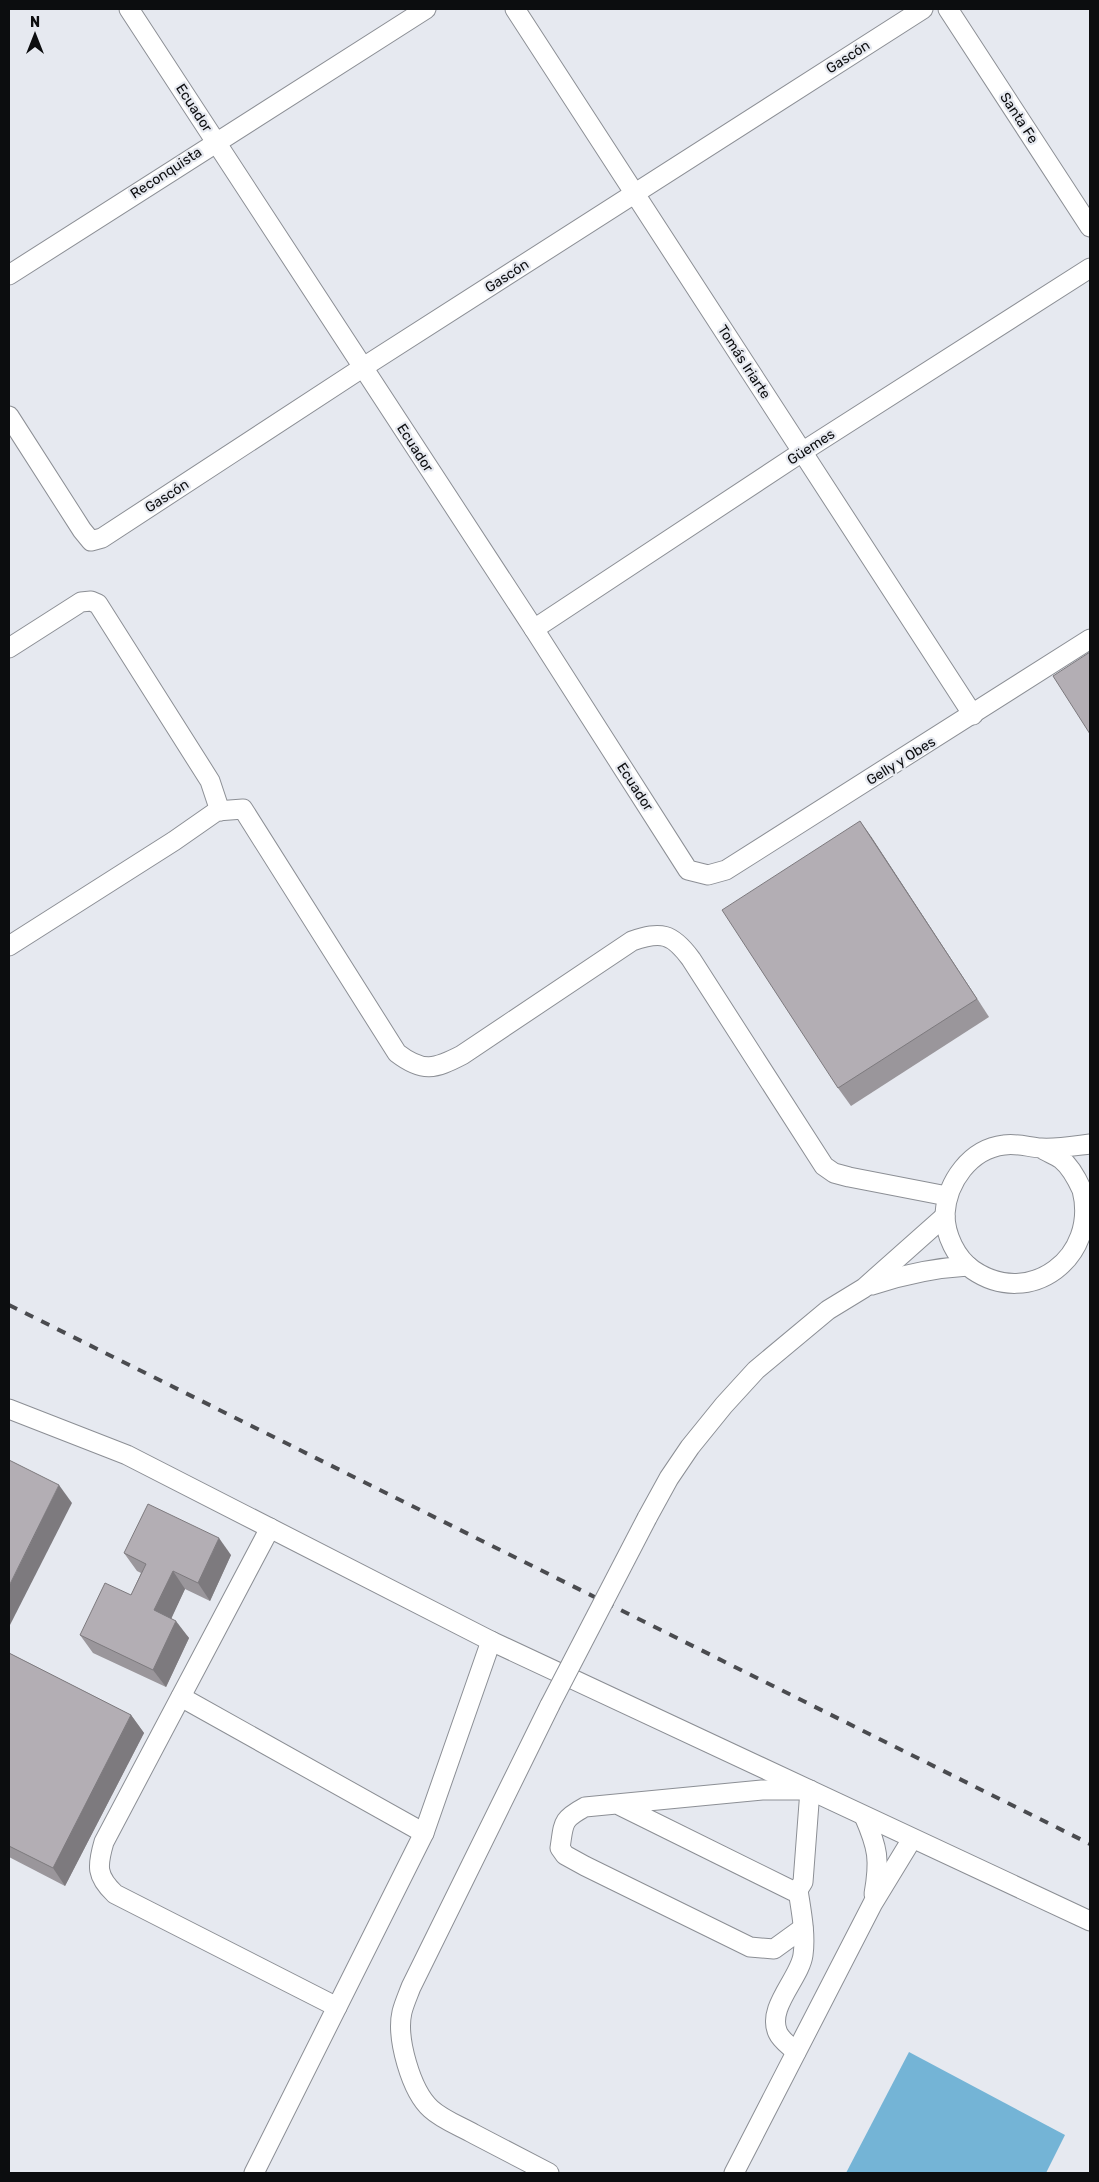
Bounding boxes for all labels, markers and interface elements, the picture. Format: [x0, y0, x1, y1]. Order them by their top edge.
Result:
north arrow [10, 10, 60, 60]
text: N [30, 14, 40, 31]
street label: Gascón [823, 37, 873, 77]
street label: Ecuador [172, 81, 216, 136]
street label: Santa Fe [996, 89, 1042, 147]
street label: Reconquista [127, 144, 205, 202]
street label: Gascón [482, 256, 532, 296]
street label: Tomás Iriarte [714, 322, 774, 402]
street label: Ecuador [393, 421, 437, 476]
street label: Güemes [784, 425, 838, 469]
street label: Gascón [142, 476, 192, 516]
street label: Gelly y Obes [863, 733, 939, 789]
street label: Ecuador [613, 760, 657, 815]

